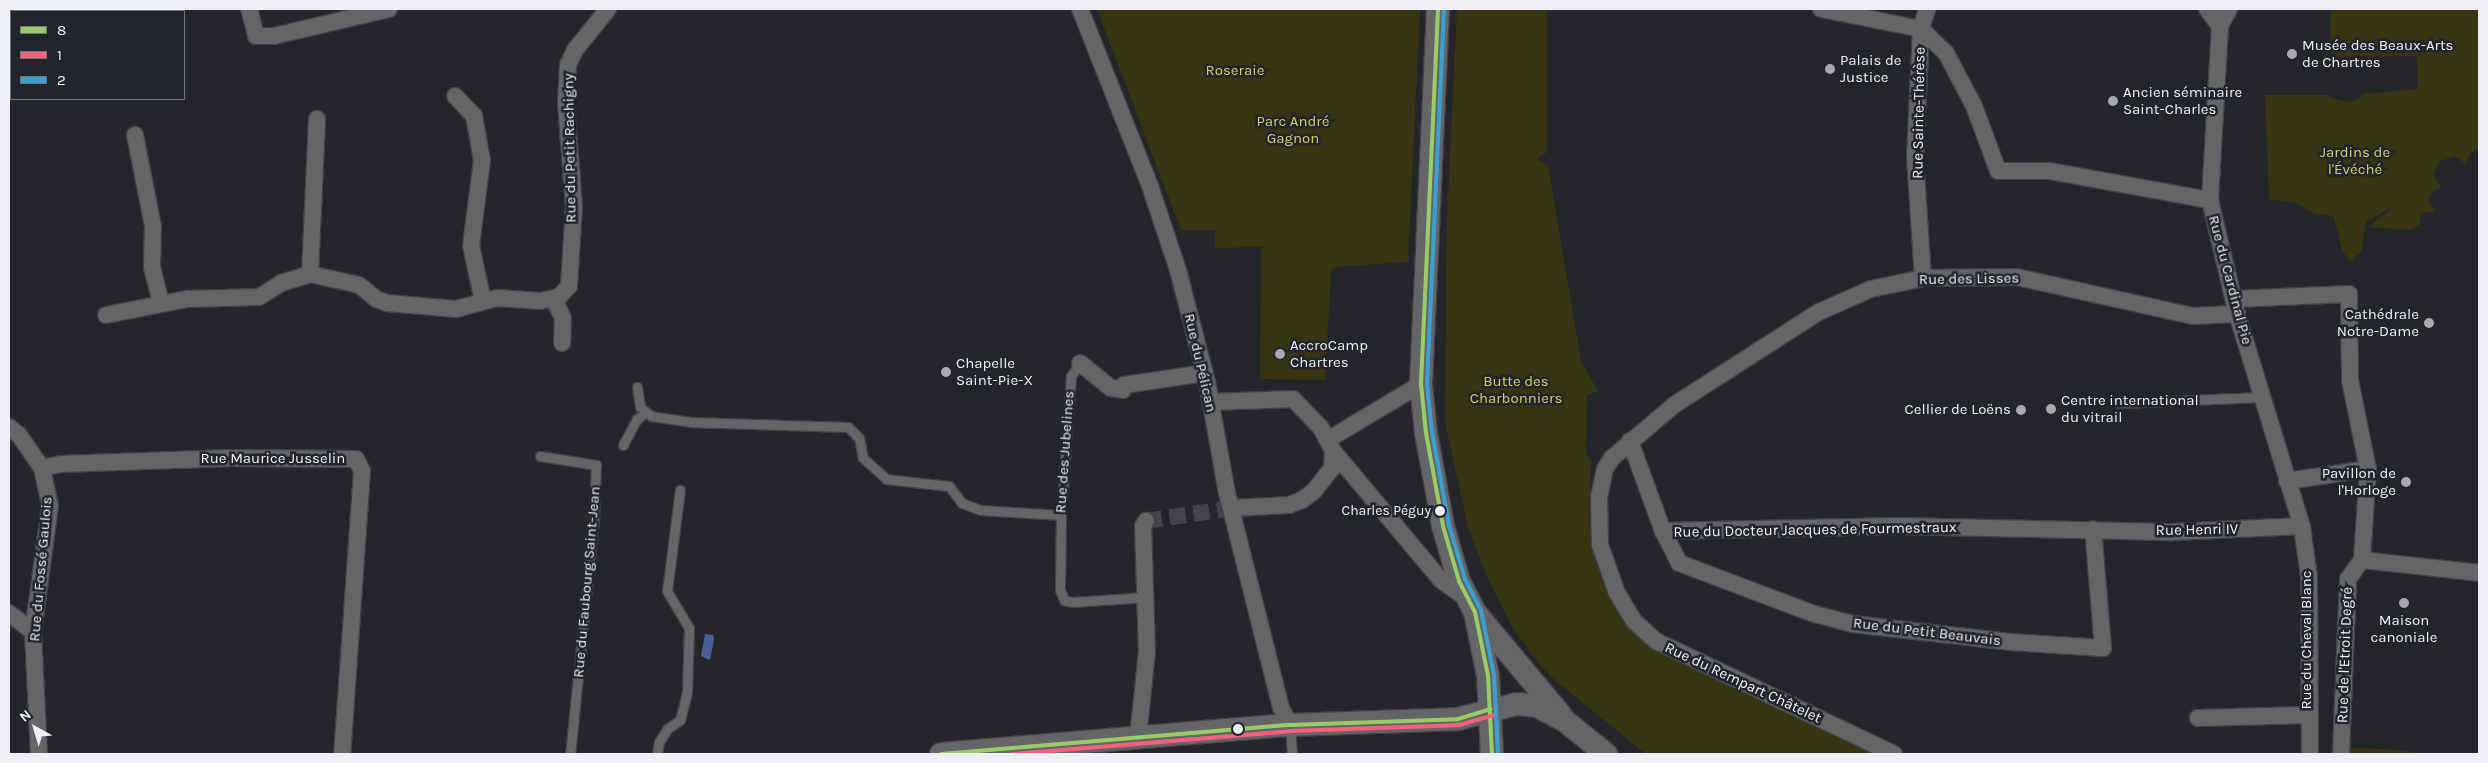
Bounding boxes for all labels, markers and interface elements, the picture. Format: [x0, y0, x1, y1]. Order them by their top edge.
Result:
legend [10, 10, 185, 100]
text: 8 [57, 21, 66, 39]
place label: Musée des Beaux-Arts de Chartres [2302, 36, 2453, 71]
text: 1 [57, 46, 62, 64]
street label: Rue Sainte-Thérèse [1909, 47, 1929, 179]
marker: Musée des Beaux-Arts de Chartres [2286, 48, 2298, 60]
place label: Palais de Justice [1840, 51, 1902, 86]
park label: Roseraie [1206, 62, 1264, 80]
marker: Palais de Justice [1824, 63, 1836, 75]
text: 2 [57, 71, 66, 89]
street label: Rue du Petit Rachigny [560, 73, 580, 223]
place label: Ancien séminaire Saint-Charles [2123, 83, 2242, 118]
marker: Ancien séminaire Saint-Charles [2107, 95, 2119, 107]
park label: Parc André Gagnon [1257, 112, 1329, 147]
park label: Jardins de l'Évéché [2320, 143, 2390, 178]
street label: Rue du Cardinal Pie [2204, 214, 2256, 346]
street label: Rue des Lisses [1919, 269, 2019, 289]
place label: Cathédrale Notre-Dame [2337, 305, 2419, 340]
street label: Rue du Pélican [1180, 312, 1220, 414]
marker: Cathédrale Notre-Dame [2423, 317, 2435, 329]
place label: AccroCamp Chartres [1290, 336, 1368, 371]
marker: AccroCamp Chartres [1274, 348, 1286, 360]
place label: Chapelle Saint-Pie-X [956, 354, 1033, 389]
marker: Chapelle Saint-Pie-X [940, 366, 952, 378]
park label: Butte des Charbonniers [1470, 372, 1562, 407]
street label: Rue des Jubelines [1052, 390, 1078, 514]
place label: Centre international du vitrail [2061, 391, 2199, 426]
place label: Cellier de Loëns [1905, 401, 2011, 419]
marker: Centre international du vitrail [2045, 403, 2057, 415]
marker: Cellier de Loëns [2015, 404, 2027, 416]
street label: Rue Maurice Jusselin [201, 450, 345, 468]
place label: Pavillon de l'Horloge [2322, 464, 2396, 499]
marker: Pavillon de l'Horloge [2400, 476, 2412, 488]
street label: Rue du Faubourg Saint-Jean [570, 486, 604, 678]
street label: Rue du Fossé Gaulois [26, 496, 56, 642]
place label: Charles Péguy [1342, 503, 1431, 519]
marker: Charles Péguy [1435, 506, 1445, 516]
street label: Rue du Docteur Jacques de Fourmestraux [1673, 519, 1957, 541]
street label: Rue Henri IV [2156, 520, 2238, 540]
street label: Rue du Cheval Blanc [2298, 570, 2316, 710]
street label: Rue de l'Etroit Degré [2334, 586, 2356, 724]
marker: Maison canoniale [2398, 597, 2410, 609]
place label: Maison canoniale [2371, 611, 2437, 646]
street label: Rue du Petit Beauvais [1852, 614, 2002, 650]
street label: Rue du Rempart Châtelet [1662, 639, 1824, 727]
north arrow [10, 703, 60, 753]
text: N [16, 706, 34, 726]
unlabelled marker [1233, 724, 1243, 734]

